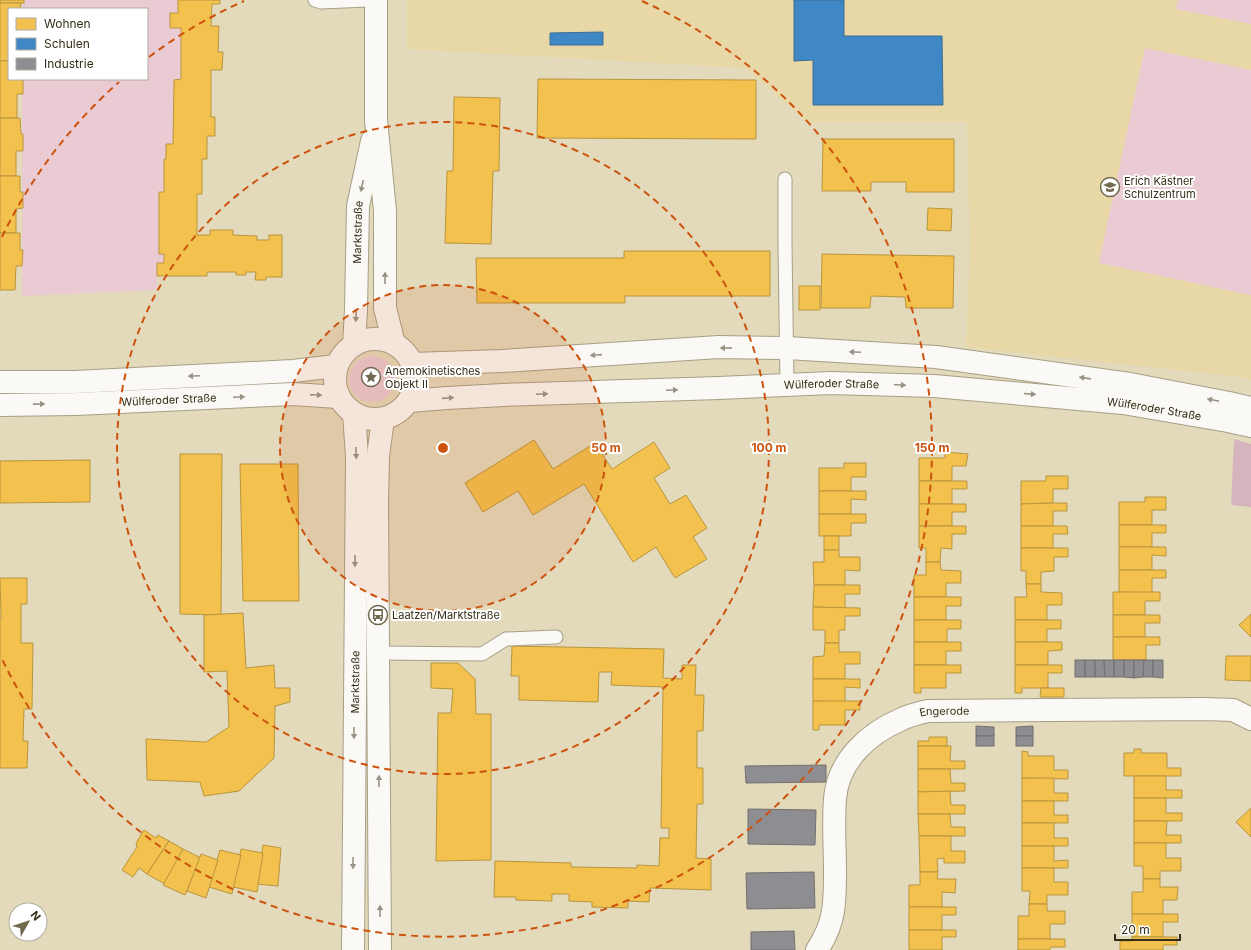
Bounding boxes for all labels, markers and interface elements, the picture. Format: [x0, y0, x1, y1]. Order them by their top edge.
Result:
legend [8, 8, 148, 80]
text: Wohnen [44, 16, 91, 31]
text: Schulen [44, 36, 90, 51]
text: Industrie [44, 56, 94, 71]
place label: Erich Kästner Schulzentrum [1124, 174, 1196, 201]
school or university icon: Erich Kästner Schulzentrum [1099, 176, 1121, 198]
one-way arrow [359, 180, 365, 192]
street label: Marktstraße [350, 199, 366, 264]
one-way arrow [382, 271, 388, 284]
one-way arrow [352, 310, 359, 322]
one-way arrow [720, 344, 732, 351]
one-way arrow [849, 349, 861, 356]
one-way arrow [589, 352, 602, 358]
place label: Anemokinetisches Objekt II [385, 364, 481, 391]
place icon: Anemokinetisches Objekt II [360, 366, 382, 388]
one-way arrow [187, 373, 200, 379]
one-way arrow [1079, 375, 1091, 381]
street label: Wülferoder Straße [784, 376, 879, 392]
one-way arrow [894, 382, 907, 388]
one-way arrow [666, 387, 679, 393]
street label: Wülferoder Straße [121, 391, 217, 409]
one-way arrow [536, 391, 549, 397]
one-way arrow [1023, 391, 1036, 398]
one-way arrow [310, 392, 322, 399]
one-way arrow [233, 394, 246, 400]
one-way arrow [442, 394, 454, 401]
street label: Wülferoder Straße [1106, 395, 1203, 423]
one-way arrow [1207, 396, 1219, 402]
one-way arrow [33, 401, 45, 408]
text: 50 m [591, 440, 621, 455]
text: 100 m [751, 440, 787, 455]
text: 150 m [915, 440, 949, 455]
centre of rings [436, 441, 450, 455]
one-way arrow [353, 447, 360, 459]
one-way arrow [352, 555, 358, 568]
bus stop icon: Laatzen/Marktstraße [367, 604, 389, 626]
place label: Laatzen/Marktstraße [392, 608, 500, 622]
street label: Marktstraße [348, 650, 362, 714]
street label: Engerode [918, 704, 969, 720]
one-way arrow [351, 727, 357, 740]
one-way arrow [376, 774, 382, 787]
one-way arrow [350, 857, 356, 870]
north arrow [8, 902, 48, 942]
one-way arrow [377, 904, 383, 917]
text: N [28, 908, 44, 923]
scale bar [1115, 916, 1180, 942]
text: 20 m [1121, 922, 1150, 937]

